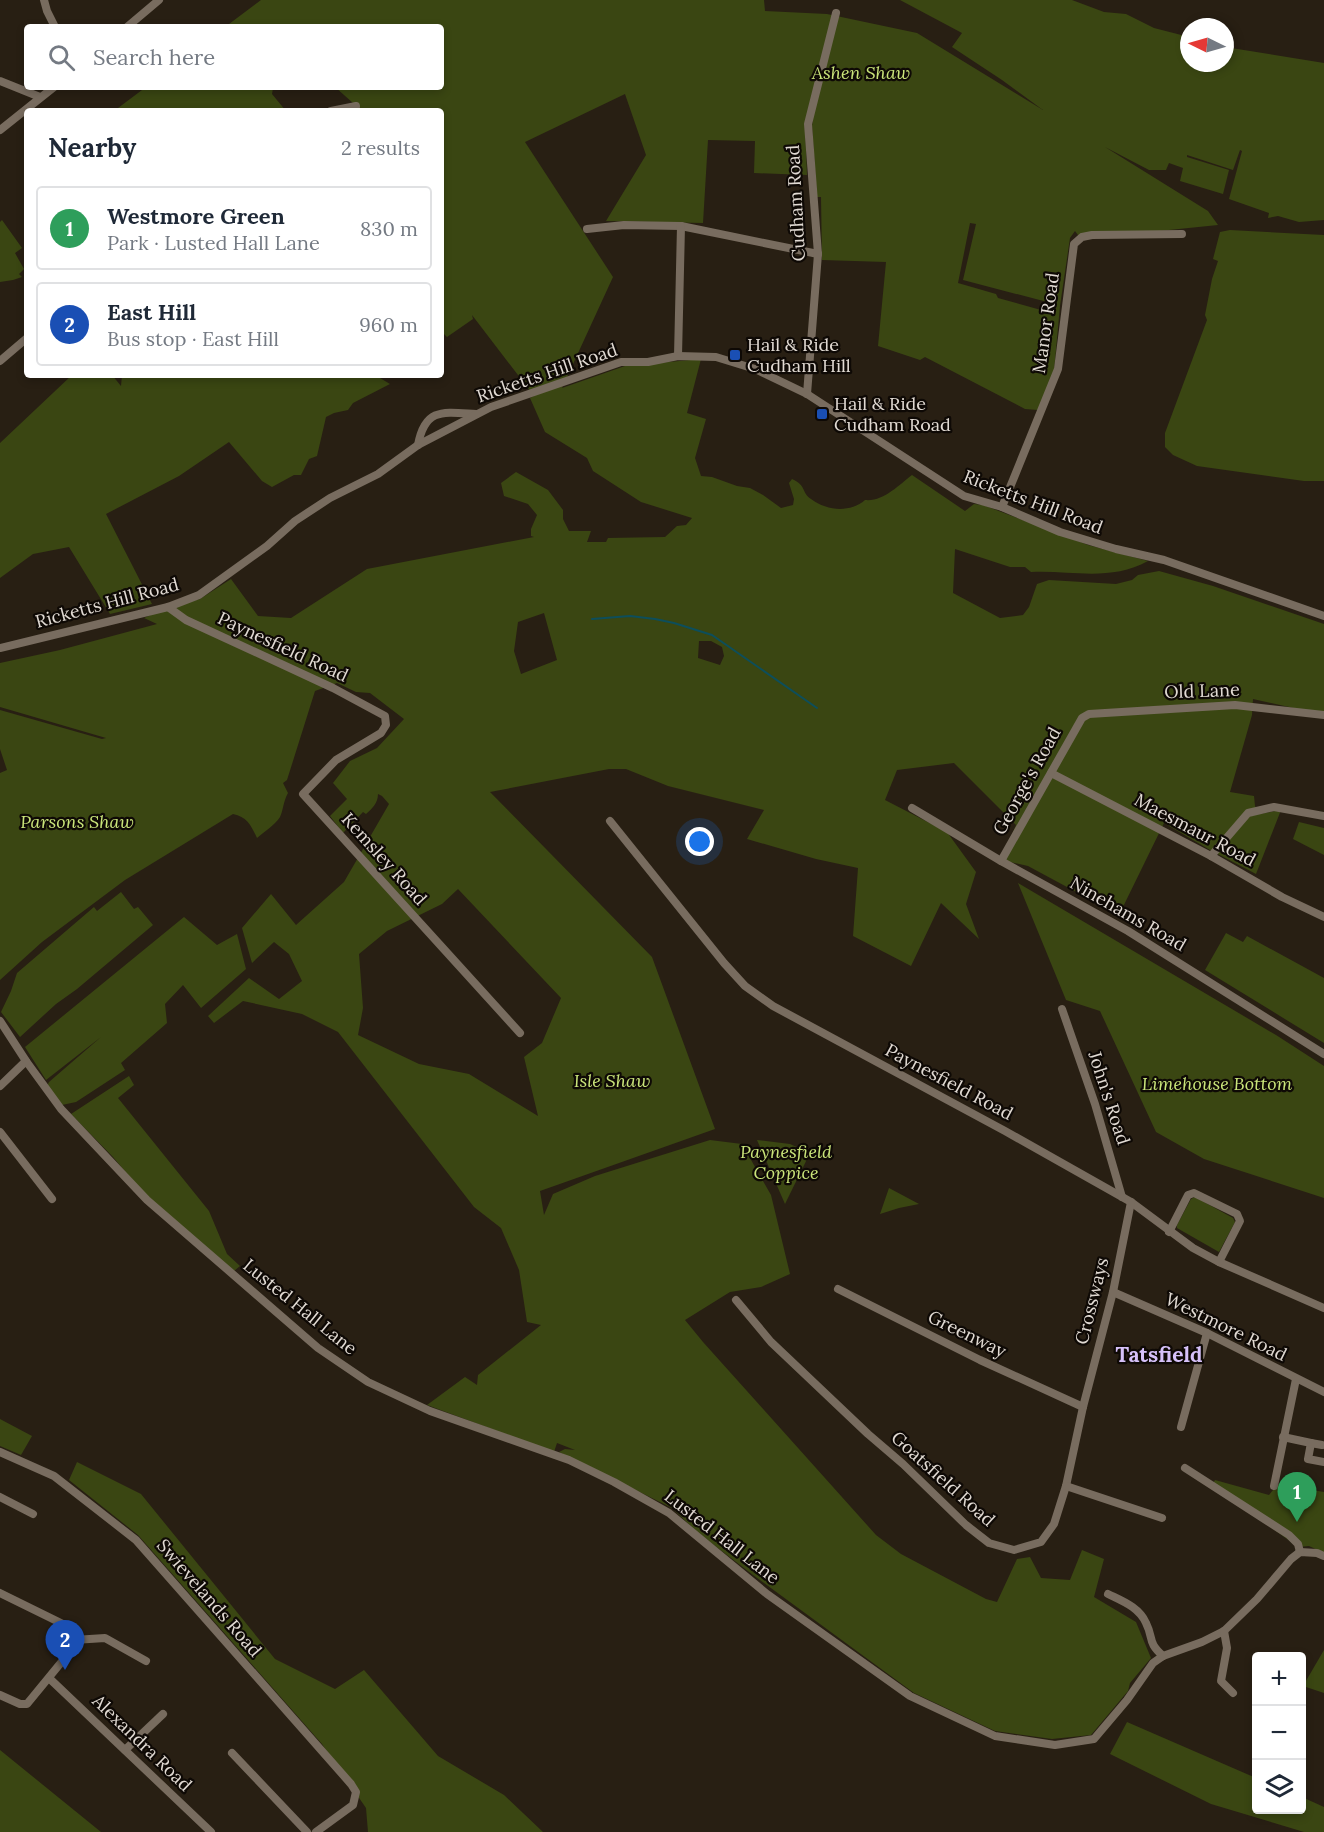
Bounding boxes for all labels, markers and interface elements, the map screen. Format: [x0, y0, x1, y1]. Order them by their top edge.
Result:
north arrow [1180, 18, 1234, 72]
search box [24, 24, 444, 90]
icon: search [45, 41, 78, 74]
text: Search here [93, 43, 215, 71]
park label: Ashen Shaw [811, 61, 910, 84]
text: Nearby [48, 131, 136, 164]
text: 2 results [341, 135, 420, 160]
street label: Cudham Road [781, 144, 810, 262]
text: Westmore Green [107, 202, 285, 230]
text: 1 [65, 216, 74, 241]
text: 830 m [360, 216, 418, 241]
text: Park · Lusted Hall Lane [107, 230, 320, 255]
street label: Manor Road [1027, 271, 1064, 375]
text: East Hill [107, 298, 196, 326]
text: 2 [64, 312, 75, 337]
text: 960 m [359, 312, 418, 337]
text: Bus stop · East Hill [107, 326, 279, 351]
place label: Hail & Ride Cudham Hill [747, 333, 851, 377]
street label: Ricketts Hill Road [473, 338, 621, 407]
marker: Hail & Ride Cudham Hill [728, 348, 742, 362]
place label: Hail & Ride Cudham Road [834, 392, 951, 436]
marker: Hail & Ride Cudham Road [815, 407, 829, 421]
street label: Ricketts Hill Road [960, 464, 1106, 539]
street label: Ricketts Hill Road [33, 572, 181, 633]
street label: Paynesfield Road [214, 606, 352, 687]
street label: Old Lane [1164, 678, 1240, 703]
street label: George's Road [988, 723, 1066, 839]
street label: Maesmaur Road [1131, 788, 1260, 871]
street label: Kemsley Road [337, 808, 432, 910]
park label: Parsons Shaw [20, 810, 134, 833]
your location [685, 827, 714, 856]
street label: Ninehams Road [1066, 871, 1191, 956]
street label: Paynesfield Road [881, 1038, 1017, 1125]
street label: John's Road [1083, 1047, 1136, 1148]
park label: Isle Shaw [574, 1069, 650, 1092]
park label: Limehouse Bottom [1142, 1072, 1293, 1095]
park label: Paynesfield Coppice [740, 1140, 832, 1184]
street label: Lusted Hall Lane [239, 1254, 362, 1360]
street label: Crossways [1070, 1255, 1113, 1347]
street label: Westmore Road [1161, 1287, 1291, 1366]
street label: Greenway [924, 1305, 1011, 1363]
district label: Tatsfield [1115, 1341, 1203, 1368]
street label: Goatsfield Road [887, 1426, 1000, 1531]
pin: 1 [1278, 1472, 1316, 1522]
street label: Lusted Hall Lane [660, 1484, 785, 1589]
street label: Swievelands Road [152, 1534, 267, 1662]
pin: 2 [46, 1620, 84, 1670]
map controls [1252, 1652, 1306, 1814]
button: + [1252, 1652, 1306, 1706]
street label: Alexandra Road [87, 1689, 197, 1796]
button: − [1252, 1706, 1306, 1760]
button: layers [1252, 1760, 1306, 1814]

